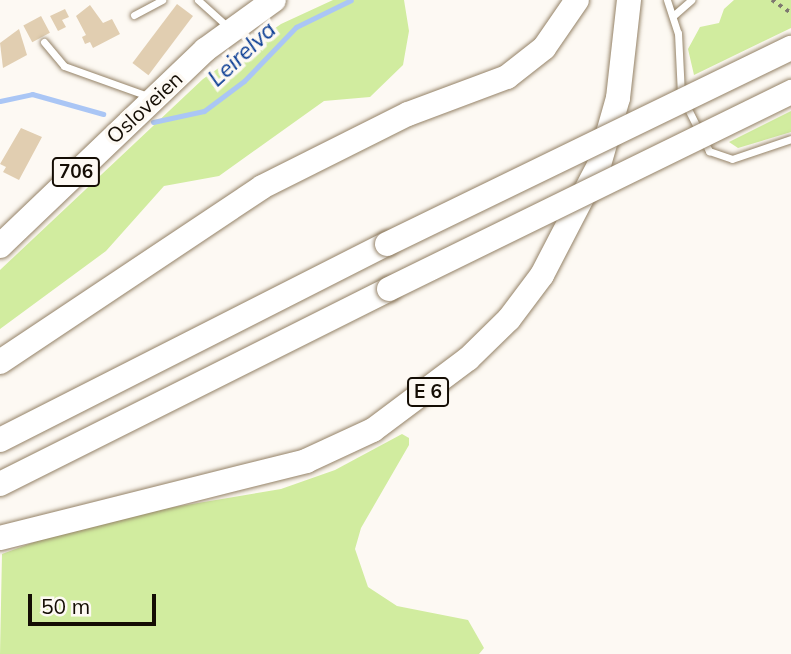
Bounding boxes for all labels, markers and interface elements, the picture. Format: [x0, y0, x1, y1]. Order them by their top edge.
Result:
water label: Leirelva [202, 16, 282, 92]
street label: Osloveien [101, 66, 187, 148]
road number: 706 [52, 156, 100, 188]
road number: E 6 [407, 376, 449, 408]
scale bar [32, 580, 159, 624]
text: 50 m [41, 593, 90, 619]

